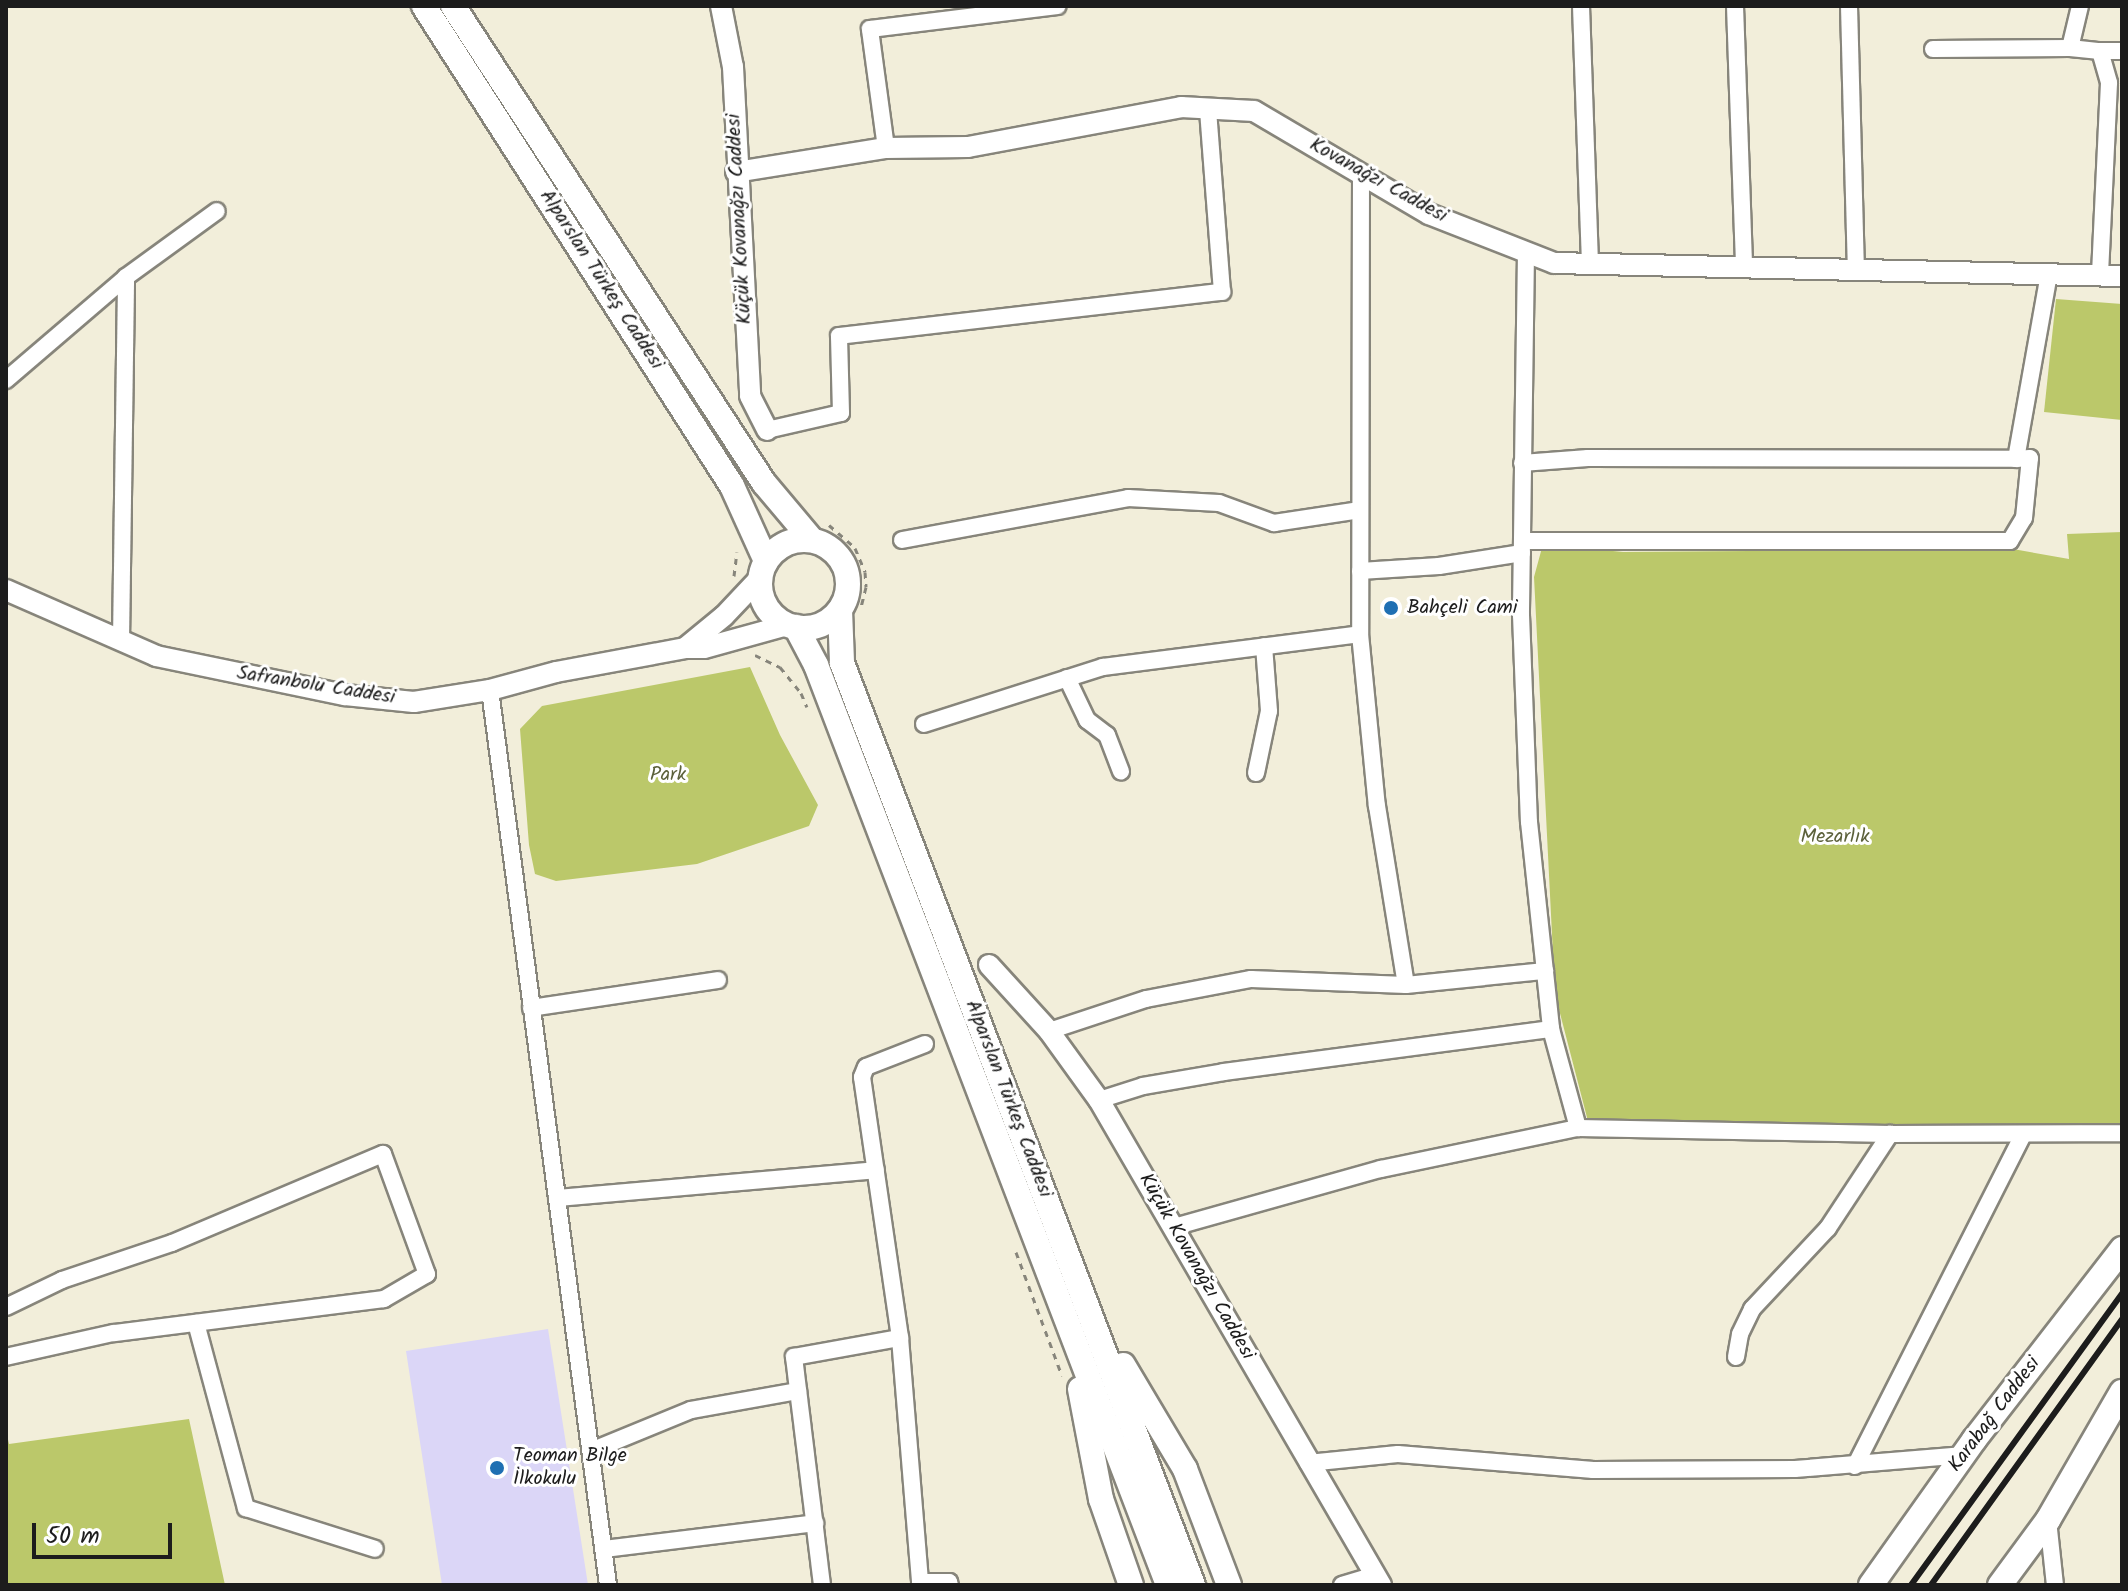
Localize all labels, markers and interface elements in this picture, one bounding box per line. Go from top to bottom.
street label: Küçük Kovanağzı Caddesi [722,113,758,325]
street label: Kovanağzı Caddesi [1305,133,1451,229]
street label: Alparslan Türkeş Caddesi [534,186,668,374]
place label: Bahçeli Cami [1407,596,1517,620]
marker: Bahçeli Cami [1382,599,1400,617]
street label: Safranbolu Caddesi [235,662,397,710]
park label: Park [650,763,686,787]
park label: Mezarlık [1800,825,1870,849]
street label: Alparslan Türkeş Caddesi [959,997,1057,1201]
street label: Küçük Kovanağzı Caddesi [1133,1170,1259,1364]
street label: Karabağ Caddesi [1944,1353,2046,1477]
place label: Teoman Bilge İlkokulu [513,1444,627,1491]
marker: Teoman Bilge İlkokulu [488,1459,506,1477]
scale bar [36,1507,176,1557]
text: 50 m [46,1517,100,1556]

